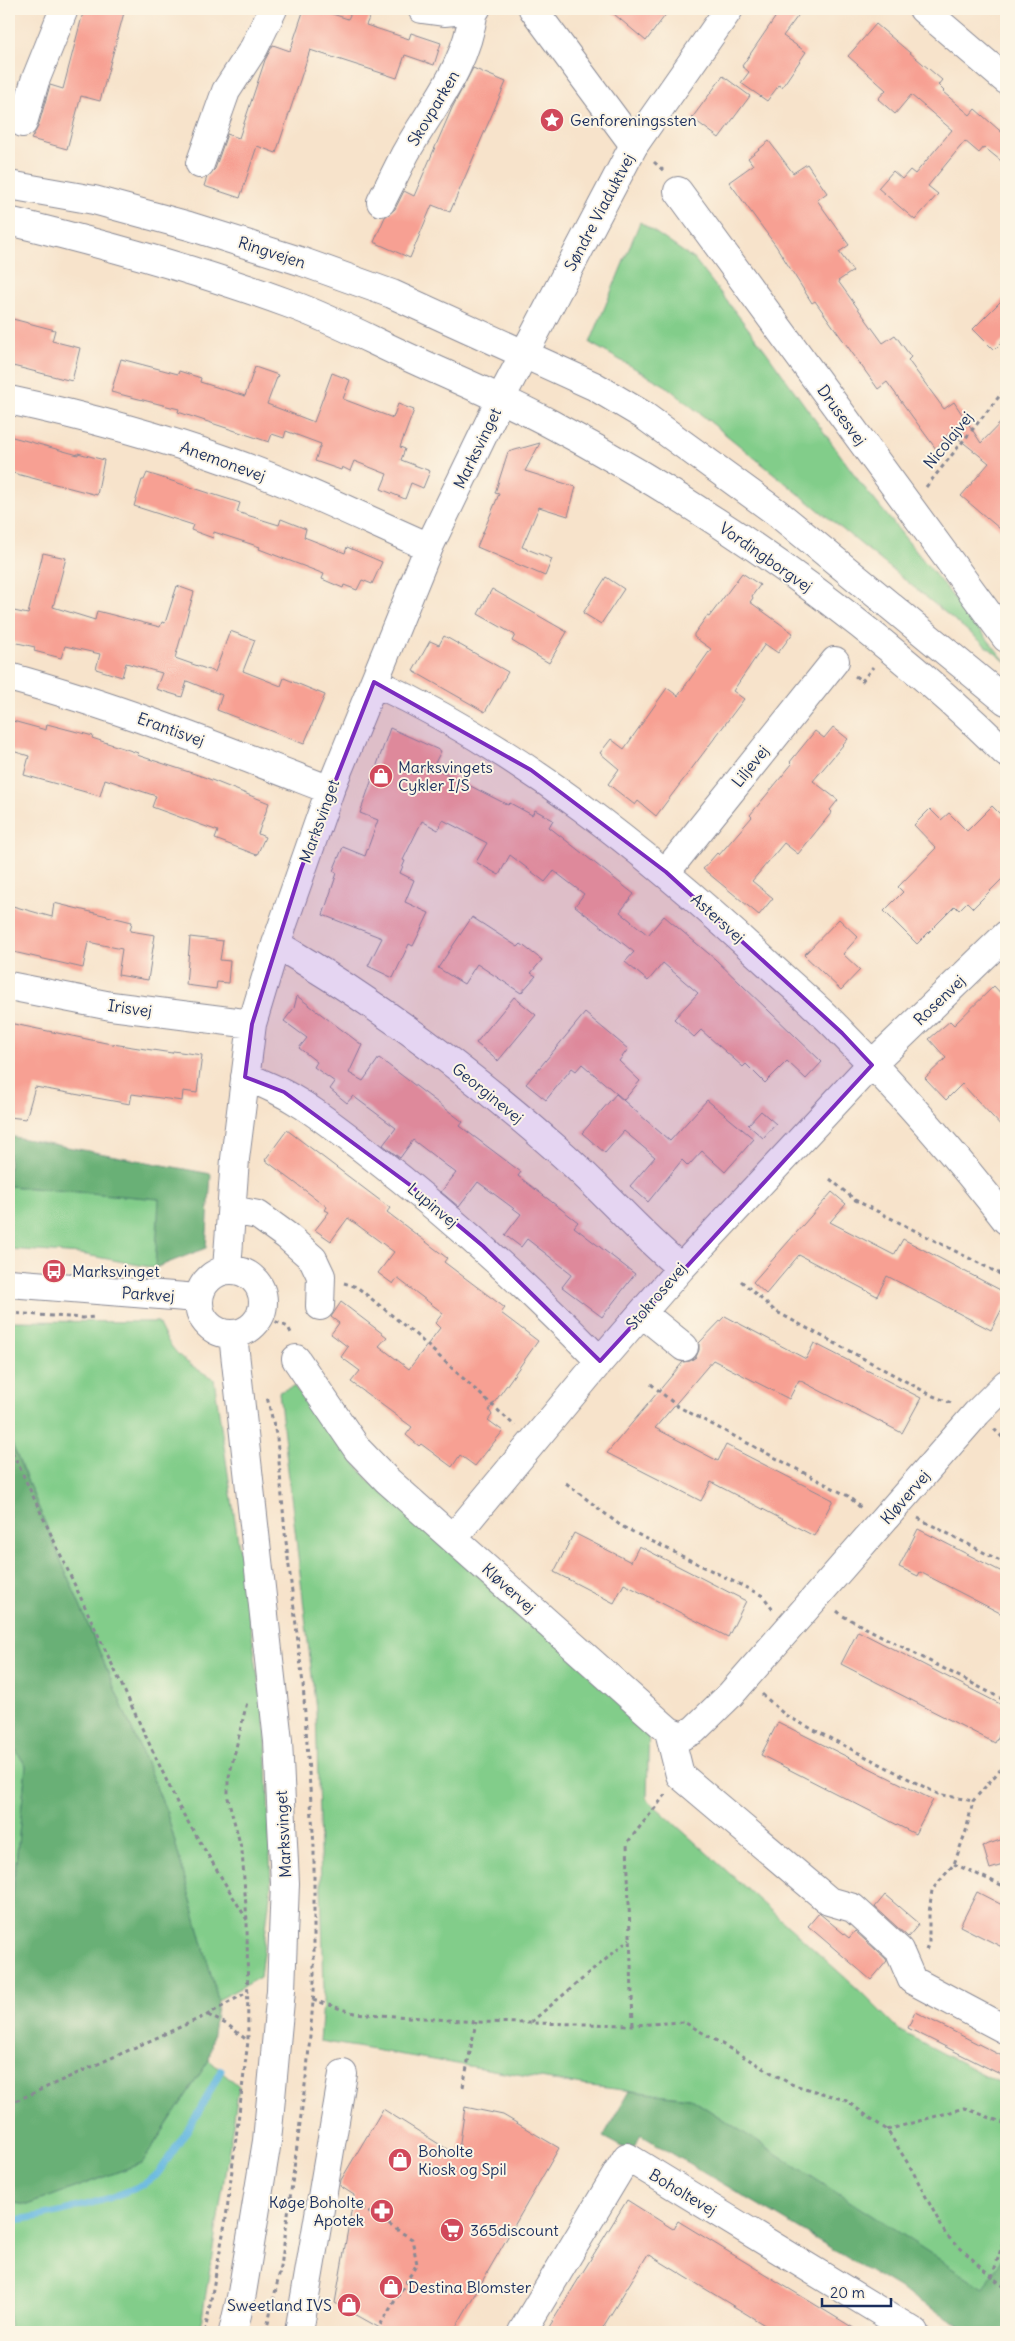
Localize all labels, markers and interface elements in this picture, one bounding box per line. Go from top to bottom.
street label: Skovparken [403,67,463,149]
place icon: Genforeningssten [539,107,565,133]
place label: Genforeningssten [570,110,697,130]
street label: Søndre Viaduktvej [560,150,638,274]
street label: Ringvejen [236,232,308,272]
street label: Drusesvej [813,381,871,449]
street label: Marksvinget [449,404,505,492]
street label: Nicolajvej [919,407,977,473]
street label: Anemonevej [178,436,268,486]
street label: Vordingborgvej [716,518,816,596]
street label: Erantisvej [135,708,207,750]
street label: Liljevej [727,741,773,791]
place label: Marksvingets Cykler I/S [398,757,493,795]
shop icon: Marksvingets Cykler I/S [368,763,394,789]
street label: Marksvinget [295,776,344,866]
street label: Astersvej [687,889,749,947]
street label: Rosenvej [909,971,969,1029]
street label: Irisvej [107,995,153,1021]
street label: Georginevej [448,1058,528,1128]
street label: Lupinvej [404,1178,462,1232]
bus stop icon: Marksvinget [41,1258,67,1284]
street label: Stokrosevej [621,1258,691,1334]
place label: Marksvinget [72,1261,160,1281]
street label: Parkvej [121,1282,175,1306]
street label: Kløvervej [876,1466,934,1528]
street label: Kløvervej [478,1559,540,1617]
street label: Marksvinget [271,1789,295,1878]
place label: Boholte Kiosk og Spil [418,2141,507,2179]
shop icon: Boholte Kiosk og Spil [387,2147,413,2173]
street label: Boholtevej [646,2164,720,2220]
place label: Køge Boholte Apotek [269,2192,364,2230]
pharmacy icon: Køge Boholte Apotek [369,2198,395,2224]
supermarket icon: 365discount [439,2217,465,2243]
place label: 365discount [470,2220,559,2240]
shop icon: Destina Blomster [378,2274,404,2300]
scale bar [822,2276,891,2308]
place label: Destina Blomster [408,2277,532,2297]
text: 20 m [830,2283,865,2302]
shop icon: Sweetland IVS [336,2292,362,2318]
place label: Sweetland IVS [227,2295,332,2315]

